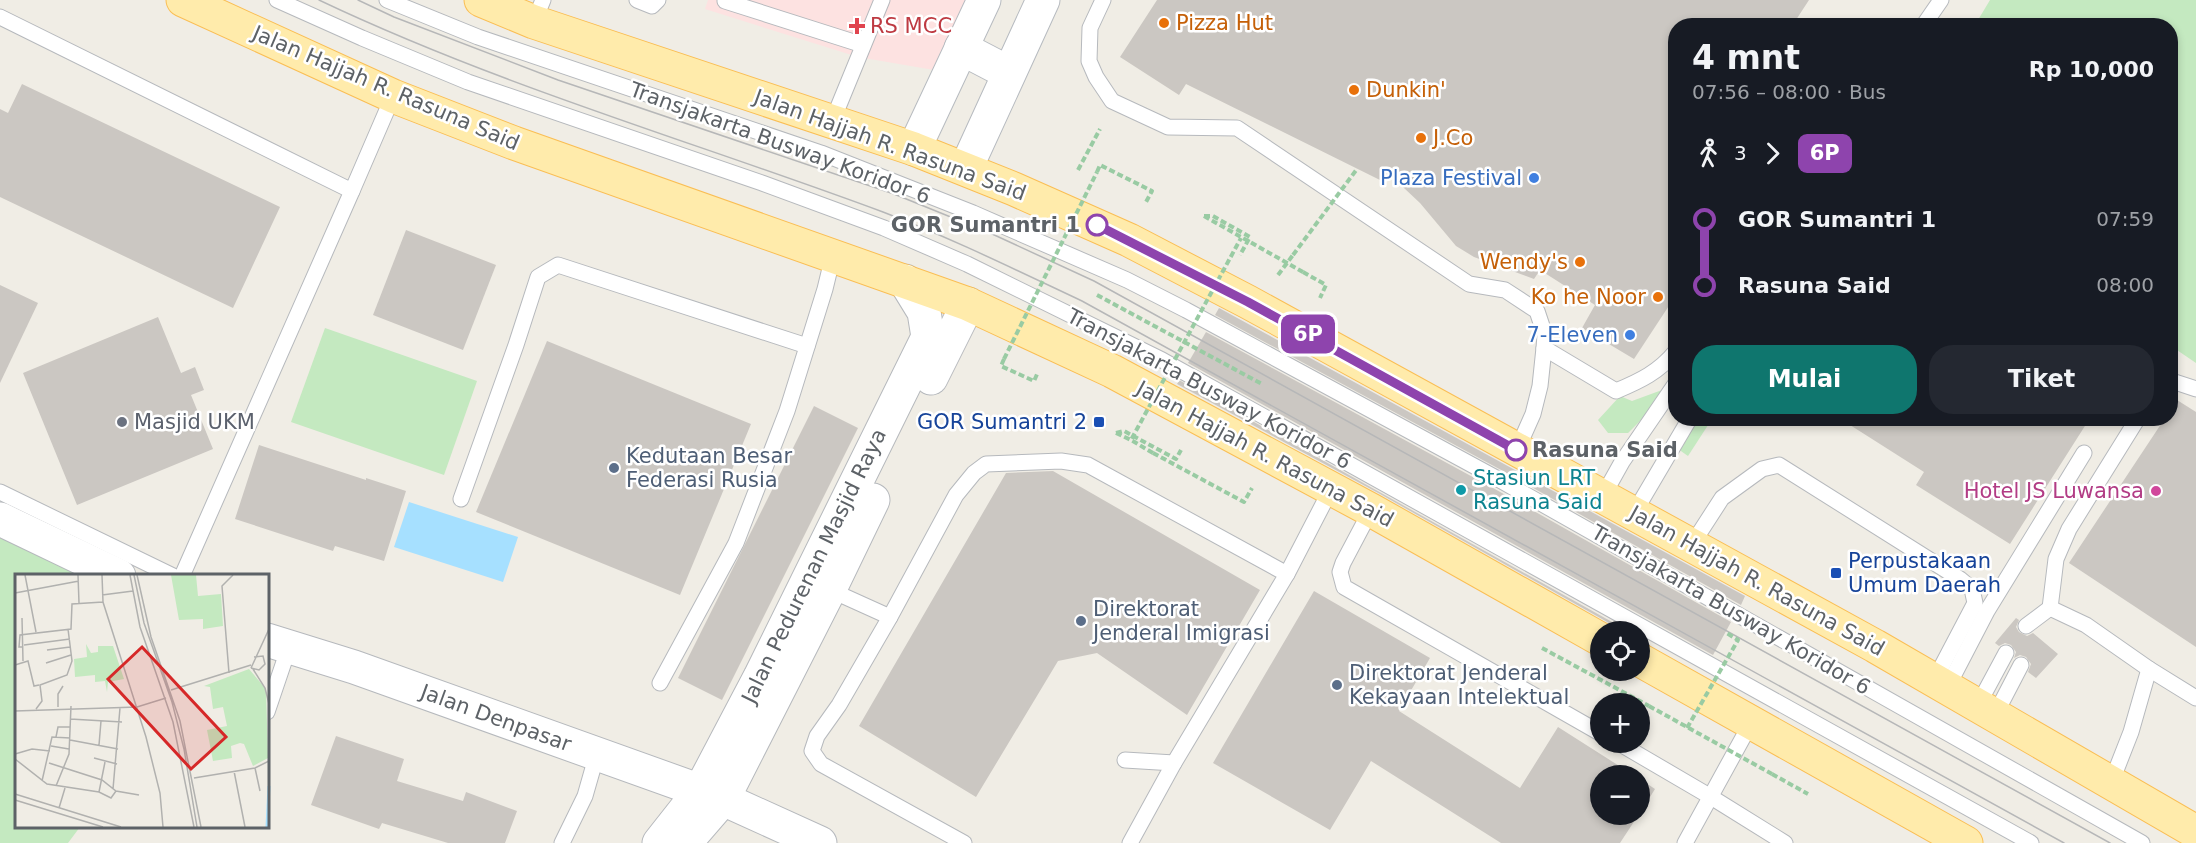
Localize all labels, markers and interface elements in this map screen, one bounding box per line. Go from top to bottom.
place label: Pizza Hut [1176,11,1273,35]
place label: RS MCC [870,14,952,38]
marker: Pizza Hut [1157,16,1171,30]
marker: RS MCC [848,17,866,35]
street label: Jalan Hajjah R. Rasuna Said [247,20,523,155]
text: 4 mnt [1692,38,1800,77]
text: Rp 10,000 [2029,57,2154,82]
street label: Transjakarta Busway Koridor 6 [626,77,934,209]
place label: Dunkin' [1366,78,1446,102]
text: 07:56 – 08:00 · Bus [1692,80,1886,104]
marker: Dunkin' [1347,83,1361,97]
street label: Jalan Hajjah R. Rasuna Said [749,84,1029,205]
place label: J.Co [1431,126,1473,150]
marker: J.Co [1414,131,1428,145]
icon: walk [1692,137,1725,170]
icon: forward [1756,137,1789,170]
text: 3 [1734,141,1747,165]
text: 6P [1810,141,1840,165]
place label: Plaza Festival [1380,166,1522,190]
marker: Plaza Festival [1527,171,1541,185]
text: GOR Sumantri 1 [1738,207,1936,232]
text: 07:59 [2096,207,2154,231]
place label: GOR Sumantri 1 [891,213,1080,237]
marker: GOR Sumantri 1 [1086,214,1108,236]
place label: Wendy's [1480,250,1568,274]
marker: Wendy's [1573,255,1587,269]
text: Rasuna Said [1738,273,1891,298]
text: 08:00 [2096,273,2154,297]
place label: Ko he Noor [1531,285,1646,309]
marker: Ko he Noor [1651,290,1665,304]
street label: Transjakarta Busway Koridor 6 [1062,303,1355,474]
line badge: 6P [1281,314,1335,354]
text: 6P [1293,322,1323,346]
place label: 7-Eleven [1526,323,1618,347]
marker: 7-Eleven [1623,328,1637,342]
button: Mulai [1692,345,1917,414]
button: Tiket [1929,345,2154,414]
street label: Jalan Hajjah R. Rasuna Said [1131,375,1398,532]
place label: Masjid UKM [134,410,255,434]
place label: GOR Sumantri 2 [917,410,1087,434]
marker: Masjid UKM [115,415,129,429]
marker: GOR Sumantri 2 [1092,415,1106,429]
street label: Jalan Pedurenan Masjid Raya [736,425,891,709]
place label: Rasuna Said [1532,438,1678,462]
marker: Rasuna Said [1505,439,1527,461]
place label: Kedutaan Besar Federasi Rusia [626,444,792,492]
marker: Kedutaan Besar Federasi Rusia [607,461,621,475]
place label: Stasiun LRT Rasuna Said [1473,466,1602,514]
place label: Hotel JS Luwansa [1964,479,2144,503]
marker: Stasiun LRT Rasuna Said [1454,483,1468,497]
marker: Hotel JS Luwansa [2149,484,2163,498]
street label: Jalan Hajjah R. Rasuna Said [1624,500,1889,661]
street label: Transjakarta Busway Koridor 6 [1586,520,1875,700]
place label: Perpustakaan Umum Daerah [1848,549,2001,597]
marker: Perpustakaan Umum Daerah [1829,566,1843,580]
inset map [15,574,268,828]
place label: Direktorat Jenderal Imigrasi [1091,597,1270,645]
marker: Direktorat Jenderal Imigrasi [1074,614,1088,628]
map controls [1590,621,1650,825]
button: locate [1590,621,1650,681]
place label: Direktorat Jenderal Kekayaan Intelektual [1349,661,1569,709]
marker: Direktorat Jenderal Kekayaan Intelektual [1330,678,1344,692]
street label: Jalan Denpasar [415,679,575,757]
button: + [1590,693,1650,753]
button: − [1590,765,1650,825]

